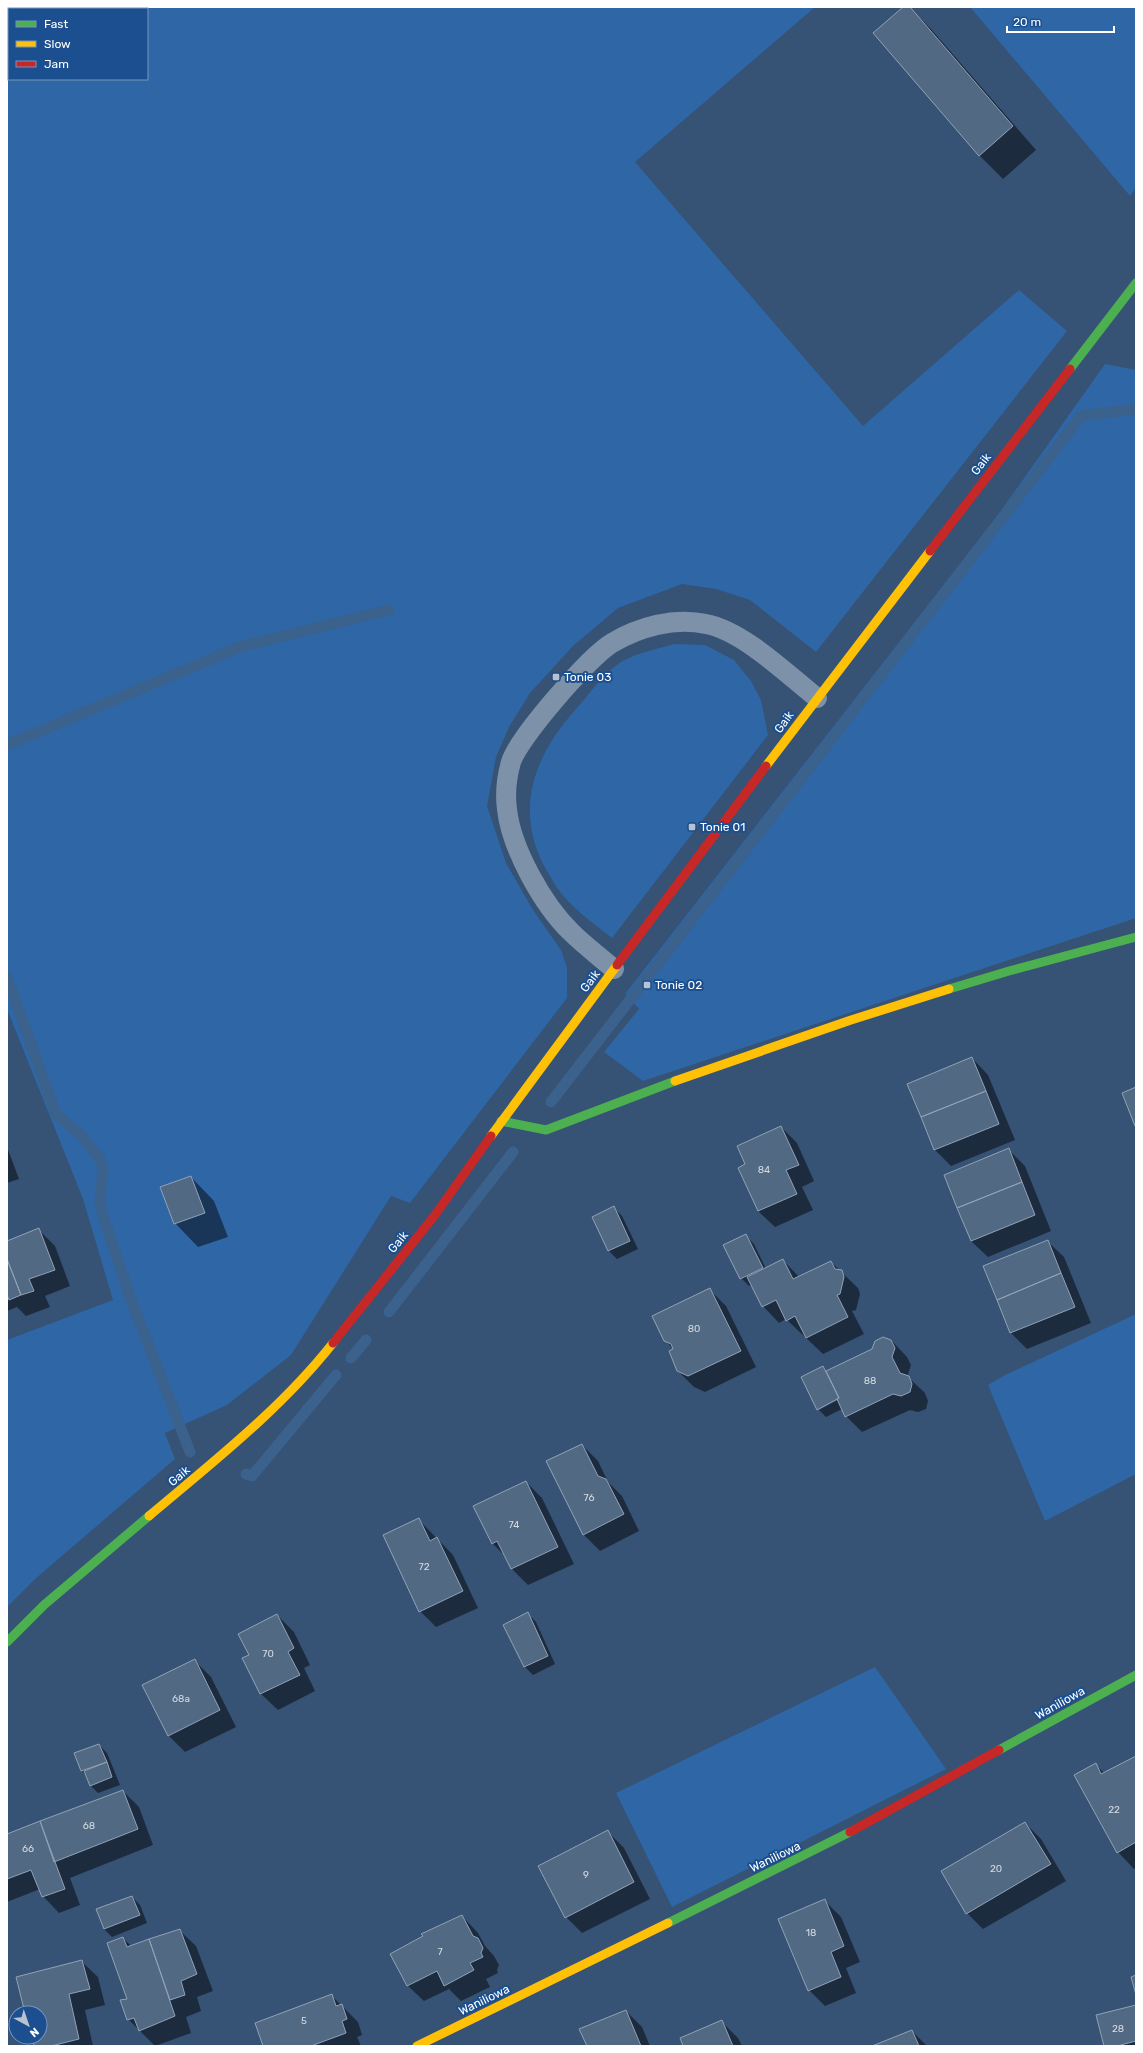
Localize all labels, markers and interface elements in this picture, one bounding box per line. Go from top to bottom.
legend [8,8,148,80]
scale bar [1007,8,1114,34]
text: 20 m [1013,15,1041,29]
text: Fast [44,17,68,31]
text: Slow [44,37,71,51]
text: Jam [44,57,69,71]
street label: Gaik [968,450,994,478]
place label: Tonie 03 [564,670,611,684]
marker: Tonie 03 [551,672,561,682]
street label: Gaik [771,708,797,736]
place label: Tonie 01 [700,820,745,834]
marker: Tonie 01 [687,822,697,832]
street label: Gaik [577,967,603,995]
place label: Tonie 02 [655,978,702,992]
marker: Tonie 02 [642,980,652,990]
house number: 84 [758,1164,770,1176]
street label: Gaik [385,1228,411,1256]
house number: 80 [688,1323,700,1335]
house number: 88 [864,1375,876,1387]
street label: Gaik [165,1462,193,1489]
house number: 76 [584,1492,594,1504]
house number: 74 [509,1519,520,1531]
house number: 72 [419,1561,430,1573]
house number: 70 [262,1648,274,1660]
street label: Waniliowa [1033,1684,1087,1722]
house number: 68a [172,1693,190,1705]
house number: 22 [1108,1804,1120,1816]
house number: 68 [83,1820,95,1832]
street label: Waniliowa [747,1839,803,1875]
house number: 66 [22,1843,34,1855]
house number: 20 [990,1863,1002,1875]
house number: 9 [583,1869,589,1881]
house number: 18 [806,1927,816,1939]
house number: 7 [437,1946,443,1958]
street label: Waniliowa [456,1982,512,2018]
north arrow [8,2005,48,2045]
house number: 5 [301,2015,307,2027]
house number: 28 [1112,2023,1124,2035]
text: N [27,2025,41,2040]

